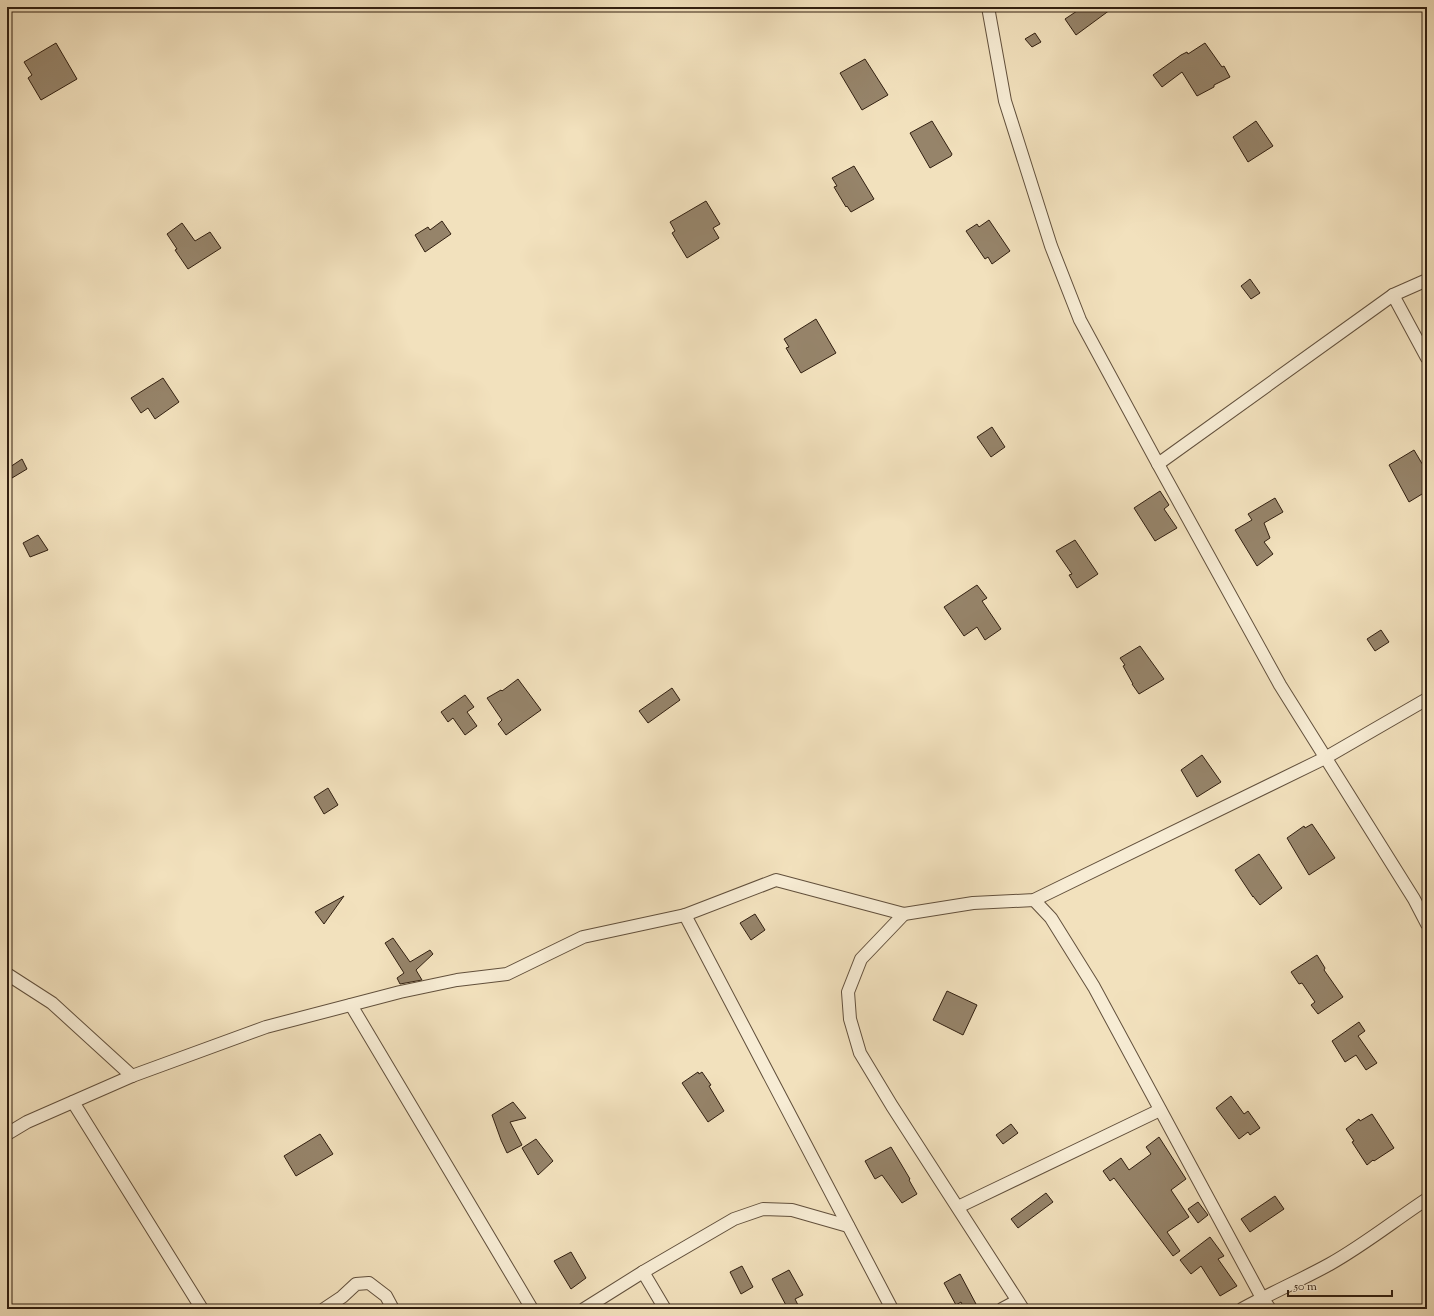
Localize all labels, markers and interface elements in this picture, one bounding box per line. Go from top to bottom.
scale bar [1288,1272,1392,1298]
text: 50 m [1293,1278,1317,1296]

